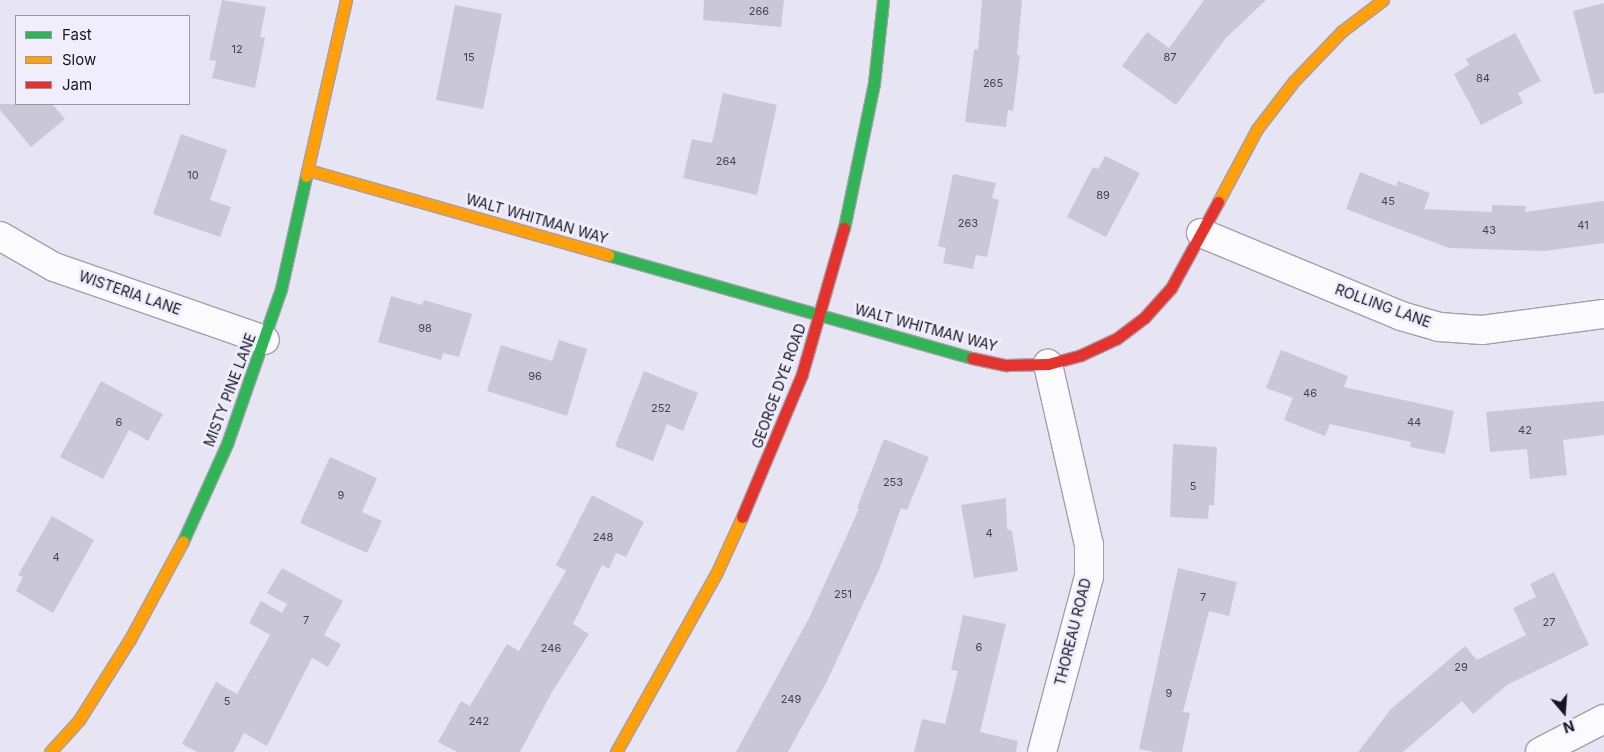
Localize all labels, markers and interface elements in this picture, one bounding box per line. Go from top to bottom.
house number: 266 [749,4,769,18]
legend [15,15,190,105]
text: Fast [62,25,92,44]
house number: 12 [231,42,243,56]
text: Slow [62,50,96,69]
house number: 15 [463,50,475,64]
house number: 87 [1163,50,1177,64]
house number: 84 [1476,71,1490,85]
text: Jam [62,75,92,94]
house number: 265 [983,76,1003,90]
house number: 264 [716,154,736,168]
house number: 10 [187,168,199,182]
house number: 89 [1096,188,1110,202]
street label: WALT WHITMAN WAY [464,191,610,247]
house number: 45 [1381,194,1395,208]
house number: 263 [958,216,978,230]
house number: 41 [1577,218,1589,232]
house number: 43 [1482,223,1496,237]
street label: WISTERIA LANE [77,268,183,318]
street label: ROLLING LANE [1333,281,1433,331]
street label: WALT WHITMAN WAY [853,301,999,355]
house number: 98 [418,321,432,335]
street label: GEORGE DYE ROAD [749,321,809,451]
street label: MISTY PINE LANE [201,331,259,449]
house number: 96 [528,369,542,383]
house number: 46 [1303,386,1317,400]
house number: 252 [651,401,671,415]
house number: 6 [116,415,122,429]
house number: 44 [1407,415,1421,429]
house number: 42 [1518,423,1532,437]
house number: 253 [883,475,903,489]
house number: 5 [1190,479,1196,493]
house number: 9 [338,488,344,502]
house number: 4 [985,526,993,540]
house number: 248 [593,530,613,544]
house number: 4 [52,550,60,564]
street label: THOREAU ROAD [1052,576,1094,688]
house number: 251 [834,587,852,601]
house number: 7 [1200,590,1206,604]
house number: 7 [303,613,309,627]
house number: 27 [1543,615,1555,629]
house number: 6 [976,640,982,654]
house number: 246 [541,641,561,655]
house number: 29 [1454,660,1468,674]
house number: 9 [1166,686,1172,700]
north arrow [1539,687,1589,737]
house number: 249 [781,692,801,706]
house number: 5 [224,694,230,708]
house number: 242 [469,714,489,728]
text: N [1561,717,1576,736]

